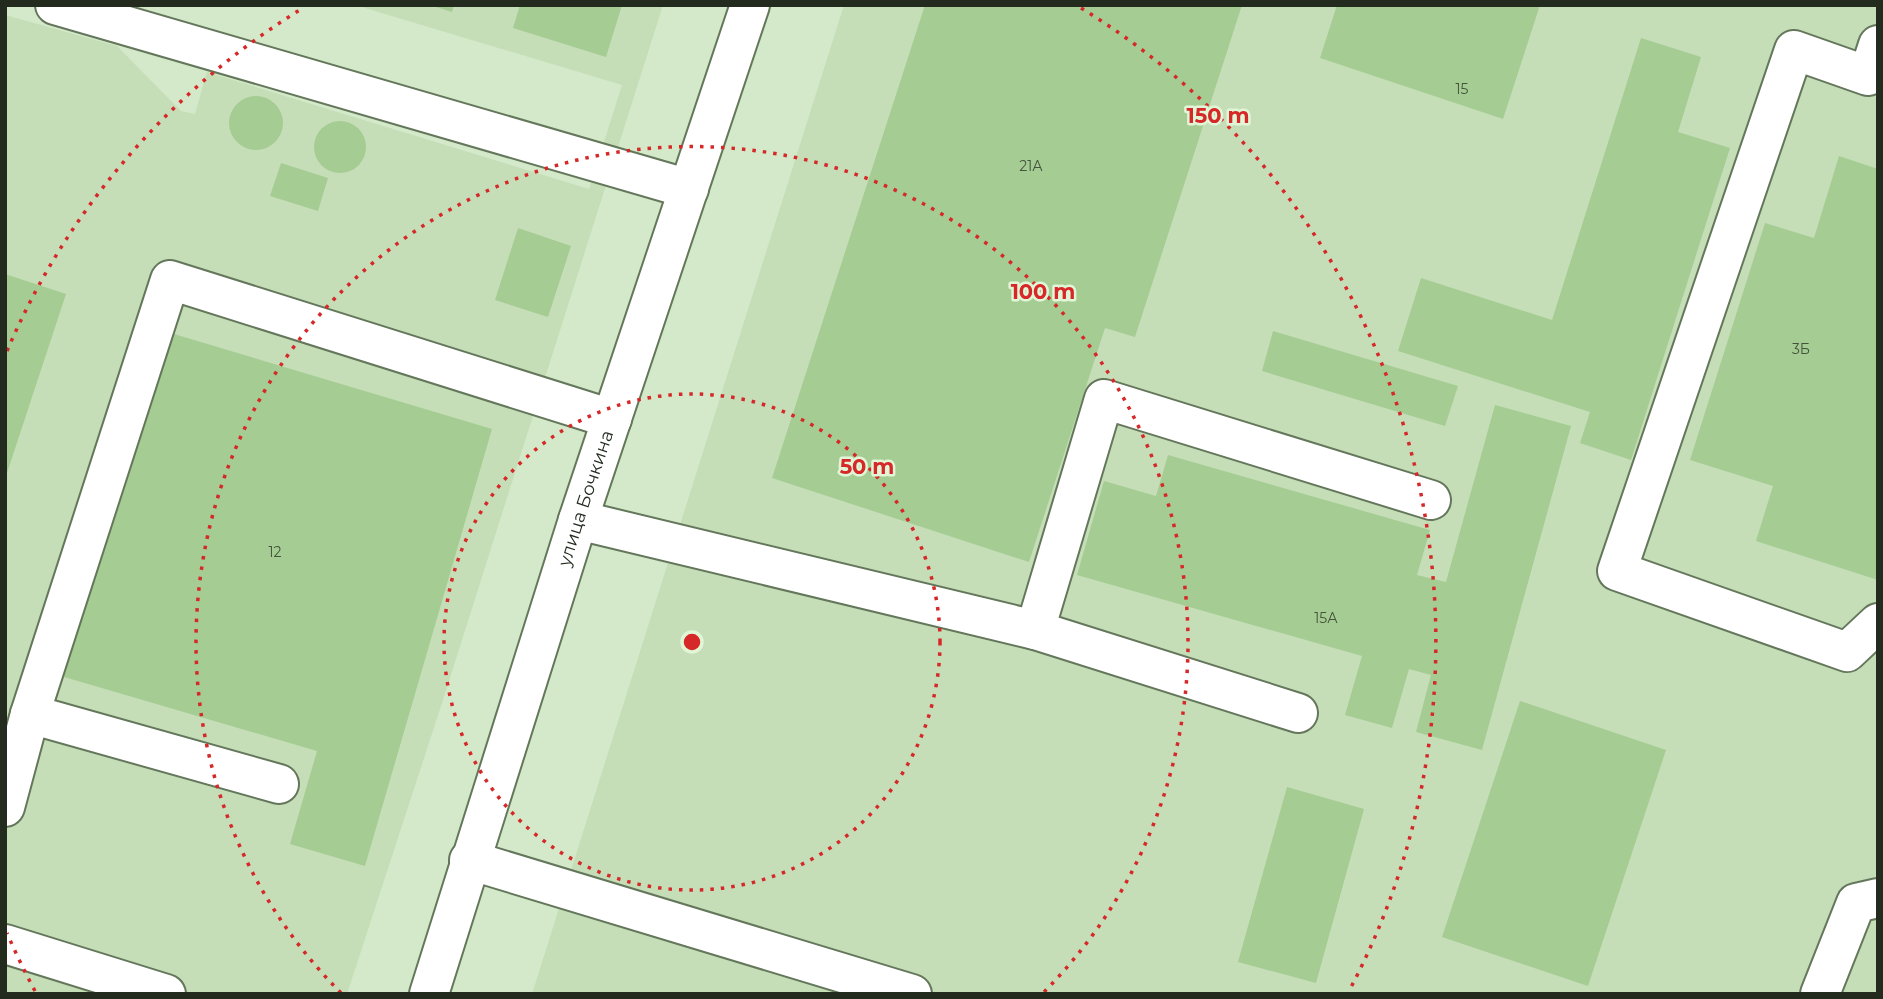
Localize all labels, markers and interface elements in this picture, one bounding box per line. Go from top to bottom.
house number: 15 [1456,80,1469,98]
text: 150 m [1187,103,1249,128]
house number: 21А [1019,157,1043,175]
text: 100 m [1011,279,1075,304]
house number: 3Б [1792,340,1810,358]
street label: улица Бочкина [553,427,618,570]
text: 50 m [840,454,894,479]
house number: 12 [268,543,282,561]
house number: 15А [1314,609,1338,627]
centre of rings [680,630,704,654]

